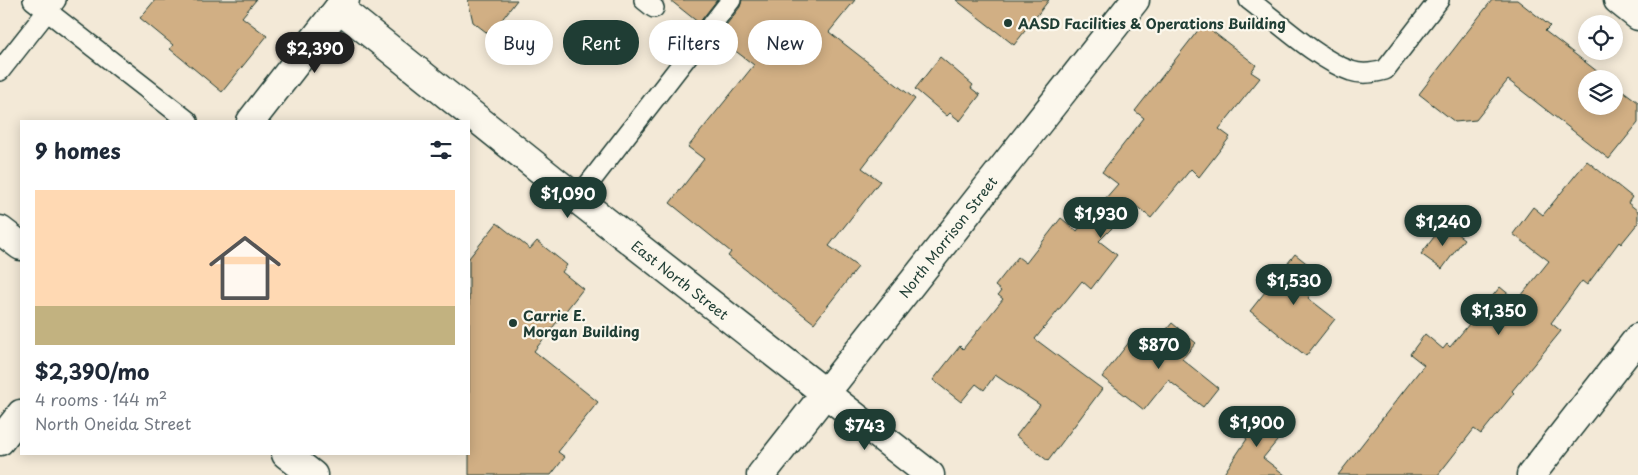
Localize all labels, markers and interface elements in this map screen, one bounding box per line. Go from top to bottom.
place label: AASD Facilities & Operations Building [1017,13,1286,34]
map controls [1578,15,1623,115]
button: locate [1578,15,1623,60]
marker: AASD Facilities & Operations Building [1002,17,1014,29]
chip: Buy [485,20,553,65]
chip: Rent [563,20,639,65]
chip: Filters [649,20,738,65]
chip: New [748,20,822,65]
pin: $2,390 [274,32,356,74]
text: $2,390 [286,36,344,60]
button: layers [1578,70,1623,115]
text: 9 homes [35,134,121,166]
icon: filters [427,136,455,164]
street label: North Morrison Street [894,172,1002,302]
pin: $1,090 [527,176,609,219]
text: $1,090 [541,181,595,205]
pin: $1,930 [1060,196,1142,239]
text: $1,930 [1074,201,1128,225]
pin: $1,240 [1402,204,1484,247]
text: $1,240 [1415,209,1471,233]
icon: home [200,223,290,313]
street label: East North Street [627,235,733,325]
pin: $1,530 [1253,264,1335,306]
text: $1,530 [1267,268,1321,292]
pin: $1,350 [1458,294,1540,336]
text: $1,350 [1472,298,1526,322]
place label: Carrie E. Morgan Building [523,305,640,342]
marker: Carrie E. Morgan Building [507,317,519,329]
pin: $870 [1129,328,1189,370]
text: $870 [1139,332,1179,356]
text: $2,390/mo [35,355,149,387]
text: 4 rooms · 144 m² [35,387,167,411]
pin: $1,900 [1216,406,1298,448]
pin: $743 [835,408,895,451]
text: $1,900 [1230,410,1284,434]
text: North Oneida Street [35,411,191,435]
text: $743 [845,413,885,437]

